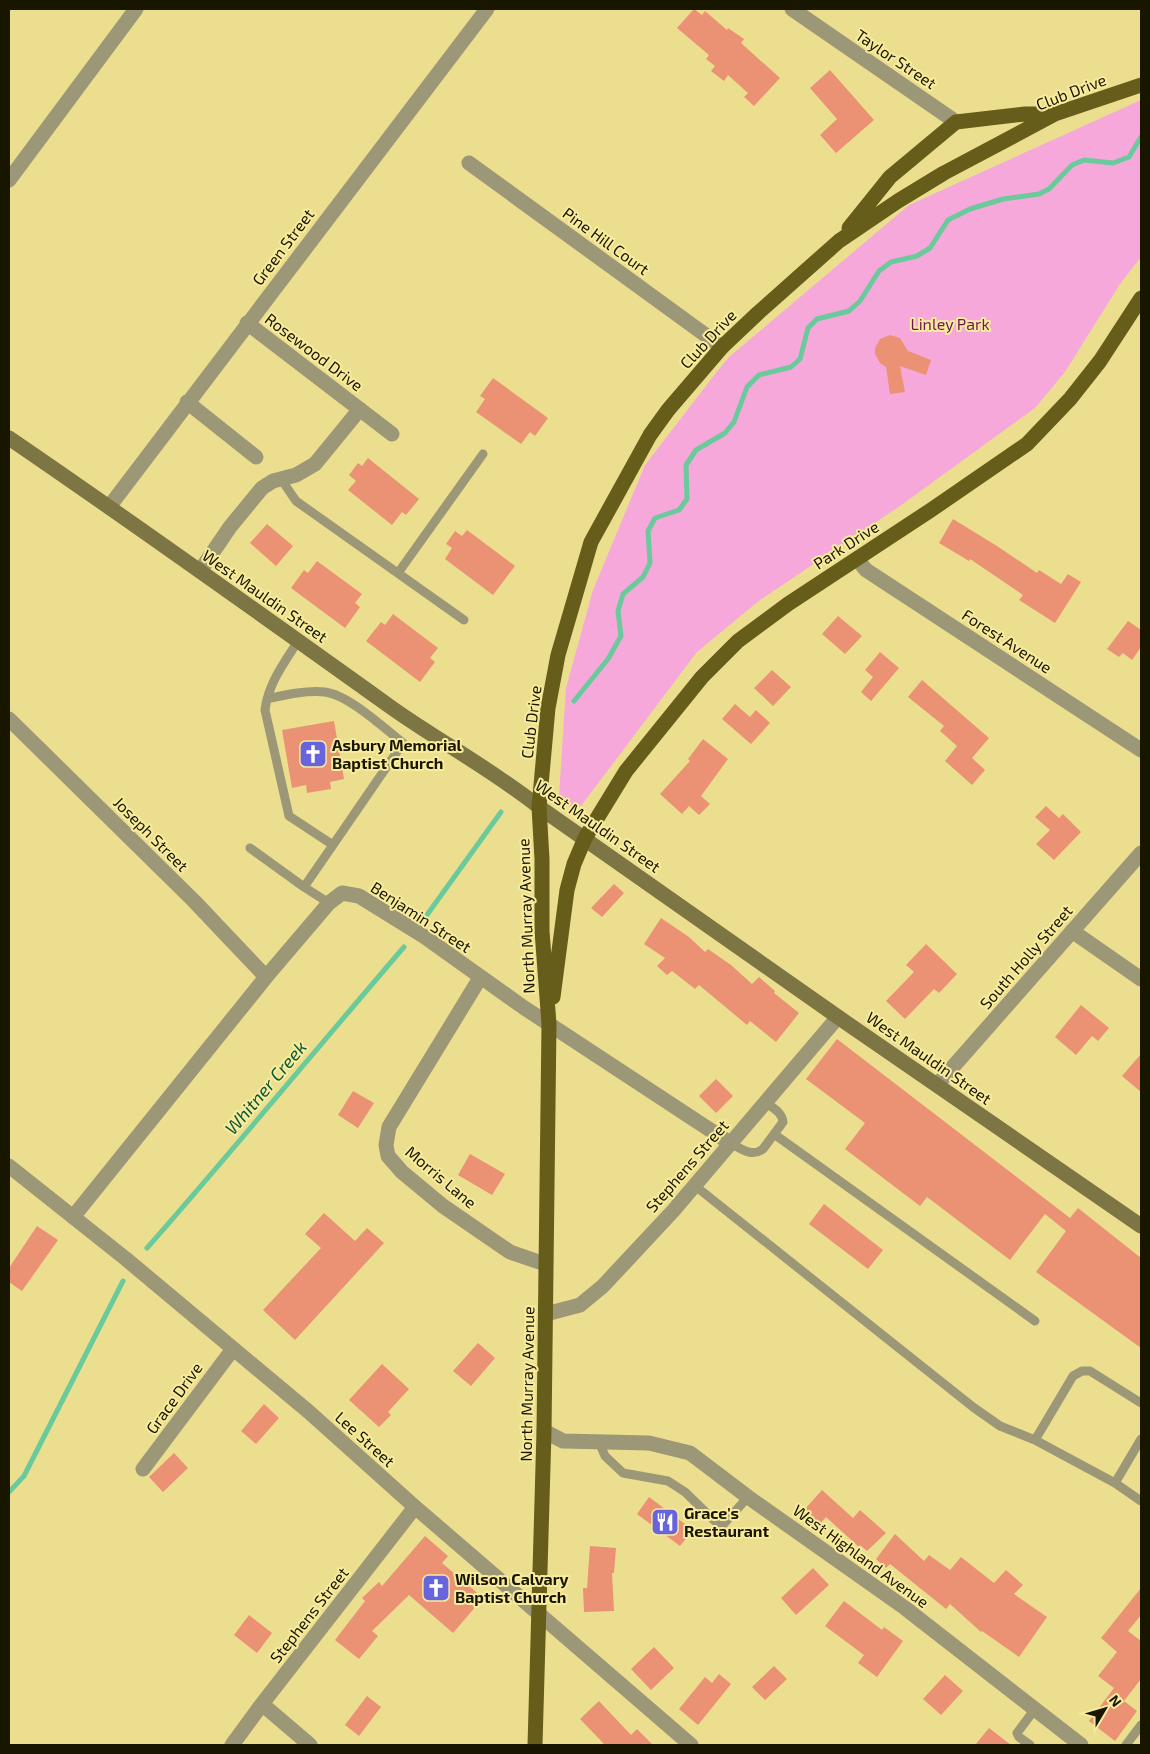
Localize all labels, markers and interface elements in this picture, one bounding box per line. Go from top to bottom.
street label: Taylor Street [852,25,940,92]
street label: Club Drive [1033,69,1109,114]
street label: Pine Hill Court [559,203,653,278]
street label: Green Street [248,205,318,289]
street label: Club Drive [676,305,740,372]
street label: Rosewood Drive [262,309,367,395]
park label: Linley Park [910,314,990,333]
street label: Park Drive [809,516,882,573]
street label: West Mauldin Street [199,545,332,646]
street label: Forest Avenue [959,604,1056,677]
street label: Club Drive [517,684,544,760]
place label: Asbury Memorial Baptist Church [332,735,462,772]
church icon: Asbury Memorial Baptist Church [298,739,328,769]
street label: West Mauldin Street [532,775,665,876]
street label: Joseph Street [110,792,193,875]
street label: North Murray Avenue [513,838,538,994]
street label: Benjamin Street [367,877,475,957]
street label: South Holly Street [975,901,1076,1012]
street label: West Mauldin Street [863,1007,996,1108]
water label: Whitner Creek [220,1036,311,1139]
street label: Stephens Street [641,1116,732,1216]
street label: Morris Lane [402,1142,481,1212]
street label: North Murray Avenue [516,1306,537,1462]
street label: Grace Drive [141,1359,206,1437]
street label: Lee Street [332,1407,399,1470]
street label: West Highland Avenue [790,1500,933,1611]
place label: Grace's Restaurant [684,1503,769,1540]
restaurant icon: Grace's Restaurant [650,1507,680,1537]
street label: Stephens Street [265,1563,352,1666]
place label: Wilson Calvary Baptist Church [455,1569,569,1606]
church icon: Wilson Calvary Baptist Church [421,1573,451,1603]
north arrow [1080,1684,1130,1734]
text: N [1106,1691,1125,1710]

